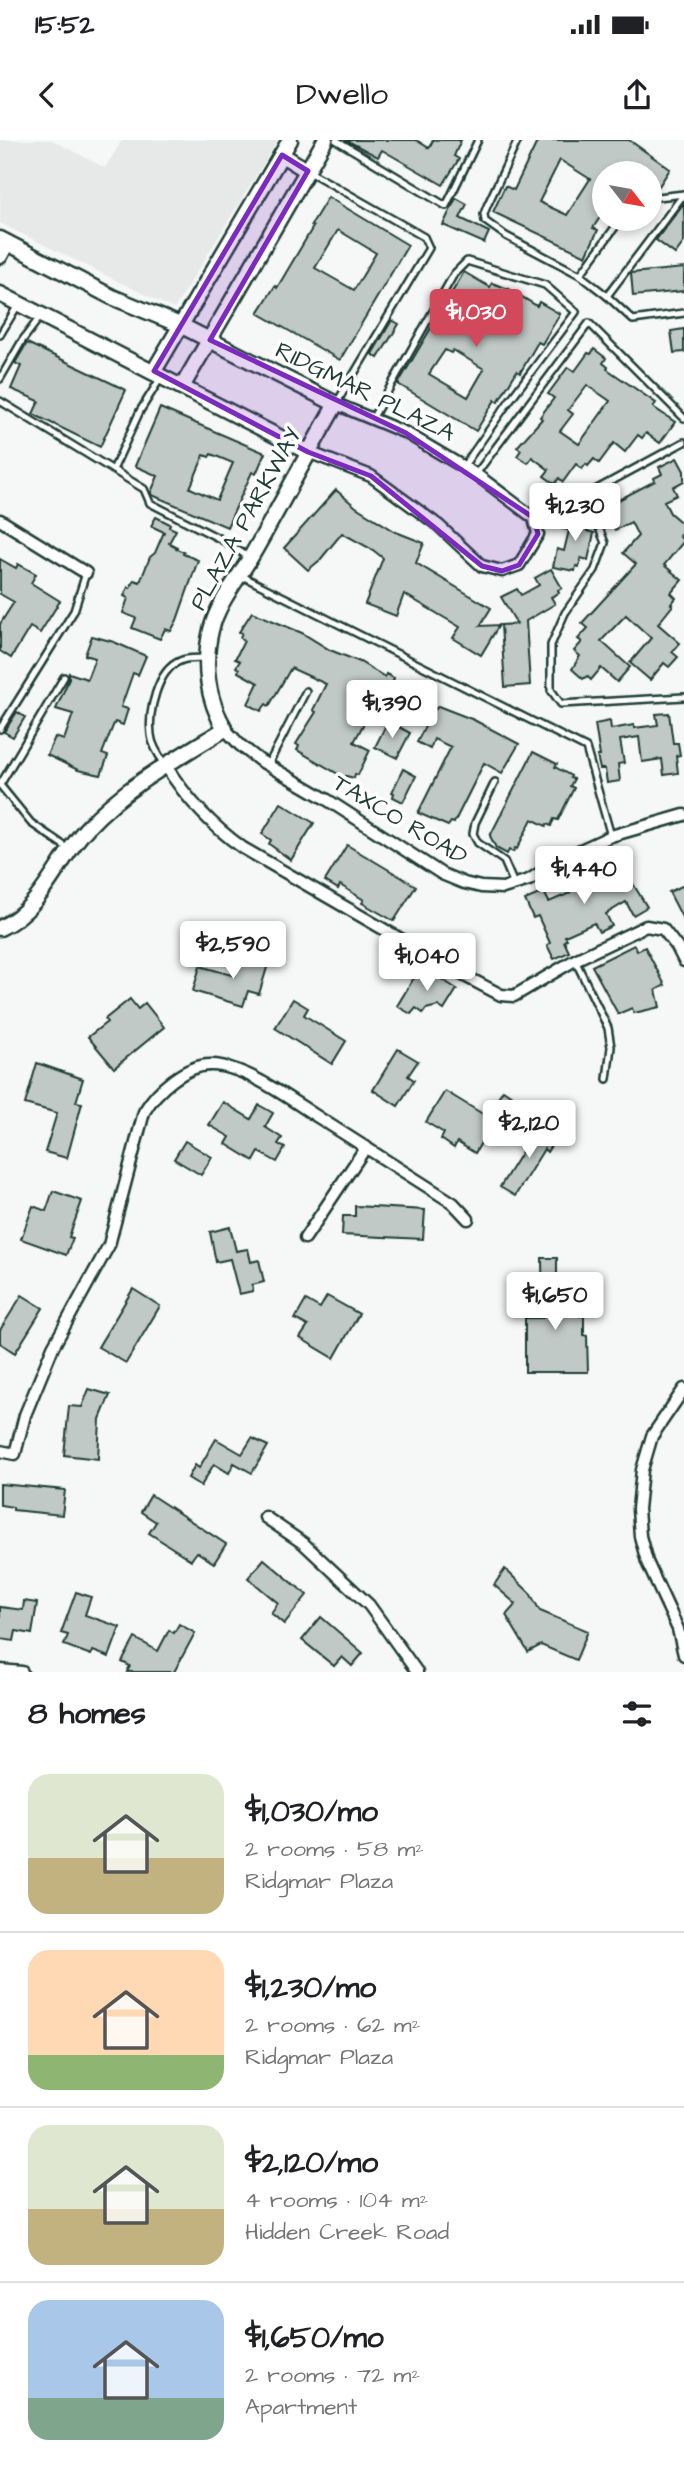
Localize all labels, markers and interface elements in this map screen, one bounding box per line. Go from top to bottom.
text: 15:52 [35,7,94,43]
text: Dwello [296,72,388,117]
icon: back [28,76,66,114]
icon: share [618,76,656,114]
north arrow [592,161,662,231]
map controls [592,161,662,231]
pin: $1,030 [419,290,533,349]
text: $1,030 [446,296,506,328]
street label: RIDGMAR PLAZA [269,334,461,450]
street label: PLAZA PARKWAY [182,421,310,617]
pin: $1,230 [518,484,632,543]
text: $1,230 [545,490,605,522]
pin: $1,390 [335,680,449,740]
text: $1,390 [362,687,422,719]
street label: TAXCO ROAD [326,766,474,874]
pin: $1,440 [527,846,641,906]
text: $1,440 [551,853,617,885]
pin: $2,590 [176,922,290,981]
text: $2,590 [196,928,270,960]
pin: $1,040 [370,934,484,993]
text: $1,040 [395,940,459,972]
pin: $2,120 [472,1100,586,1160]
text: $2,120 [499,1107,559,1139]
pin: $1,650 [498,1272,612,1332]
text: $1,650 [522,1279,588,1311]
text: 8 homes [28,1693,146,1735]
icon: filters [618,1695,656,1733]
text: $1,030/mo [245,1791,378,1833]
icon: home [84,1802,168,1886]
text: 2 rooms · 58 m² [245,1833,424,1865]
text: Ridgmar Plaza [245,1865,393,1897]
text: $1,230/mo [245,1967,376,2009]
icon: home [84,1978,168,2062]
text: 2 rooms · 62 m² [245,2009,420,2041]
text: Ridgmar Plaza [245,2041,393,2073]
text: $2,120/mo [245,2142,378,2184]
icon: home [84,2153,168,2237]
text: 4 rooms · 104 m² [245,2184,428,2216]
text: Hidden Creek Road [245,2216,449,2248]
text: $1,650/mo [245,2317,384,2359]
icon: home [84,2328,168,2412]
text: 2 rooms · 72 m² [245,2359,420,2391]
text: Apartment [245,2391,357,2423]

